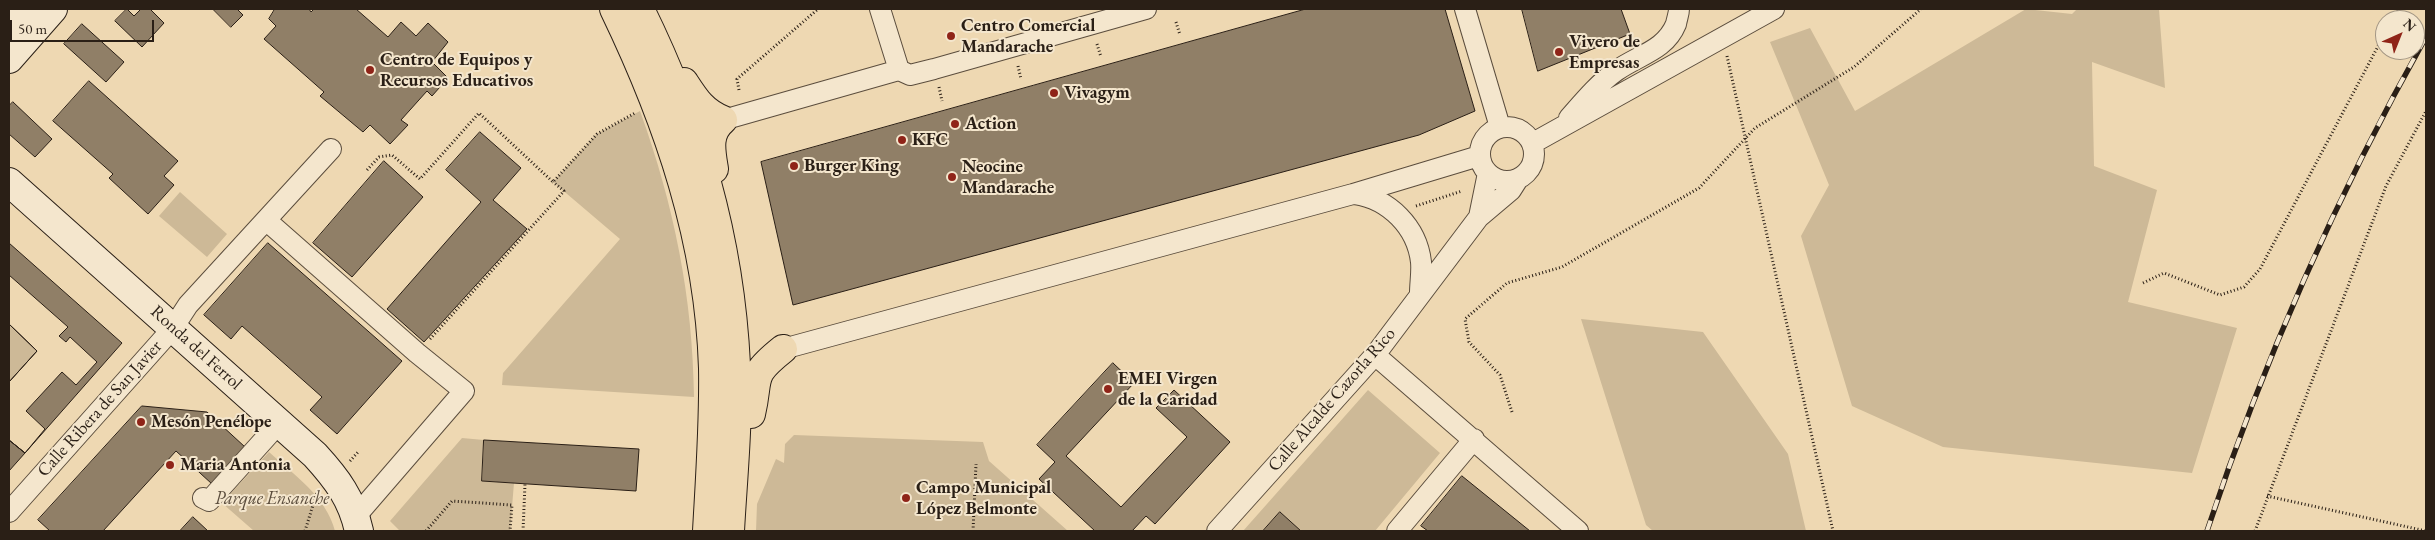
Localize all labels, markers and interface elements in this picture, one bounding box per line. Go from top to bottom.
scale bar [12,10,156,42]
north arrow [2375,10,2425,60]
place label: Centro Comercial Mandarache [961,15,1095,58]
text: N [2399,15,2420,35]
text: 50 m [18,19,47,38]
marker: Centro Comercial Mandarache [945,30,957,42]
place label: Vivero de Empresas [1569,31,1640,74]
marker: Vivero de Empresas [1553,46,1565,58]
place label: Centro de Equipos y Recursos Educativos [380,49,533,92]
marker: Centro de Equipos y Recursos Educativos [364,64,376,76]
place label: Vivagym [1064,82,1130,104]
marker: Vivagym [1048,87,1060,99]
place label: Action [965,113,1016,135]
marker: Action [949,118,961,130]
place label: KFC [912,129,948,151]
marker: KFC [896,134,908,146]
place label: Burger King [804,155,899,177]
place label: Neocine Mandarache [962,156,1054,198]
marker: Burger King [788,160,800,172]
marker: Neocine Mandarache [946,171,958,183]
street label: Ronda del Ferrol [146,301,246,395]
street label: Calle Alcalde Cazorla Rico [1264,324,1400,476]
street label: Calle Ribera de San Javier [33,336,167,482]
place label: EMEI Virgen de la Caridad [1118,368,1218,410]
marker: EMEI Virgen de la Caridad [1102,383,1114,395]
place label: Mesón Penélope [151,411,272,433]
marker: Mesón Penélope [135,416,147,428]
place label: Maria Antonia [180,454,291,476]
marker: Maria Antonia [164,459,176,471]
place label: Campo Municipal López Belmonte [916,477,1051,520]
park label: Parque Ensanche [215,488,329,510]
marker: Campo Municipal López Belmonte [900,492,912,504]

